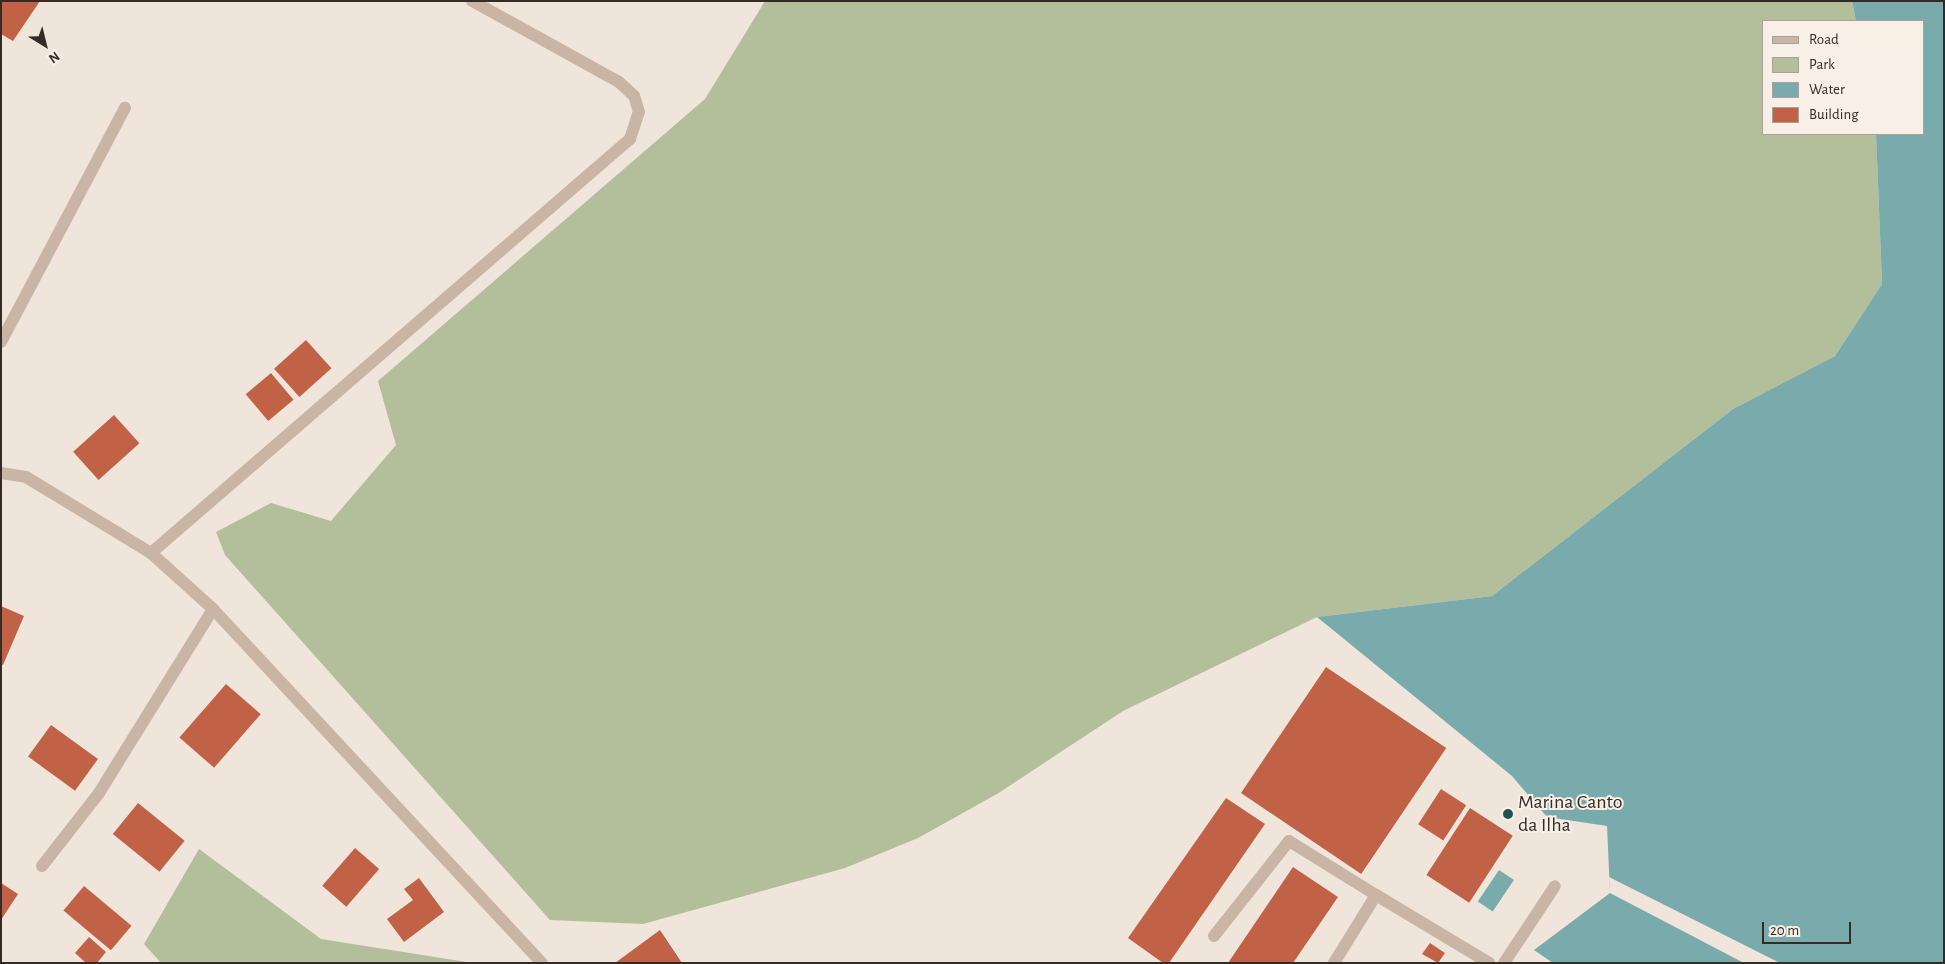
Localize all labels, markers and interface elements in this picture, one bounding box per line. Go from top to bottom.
north arrow [20,20,70,70]
legend [1762,20,1925,135]
text: Road [1809,32,1839,47]
text: N [46,49,62,66]
text: Park [1809,57,1835,72]
text: Water [1809,82,1845,97]
text: Building [1809,107,1859,122]
place label: Marina Canto da Ilha [1518,790,1622,837]
marker: Marina Canto da Ilha [1502,808,1514,820]
scale bar [1765,912,1854,944]
text: 20 m [1770,923,1799,938]

